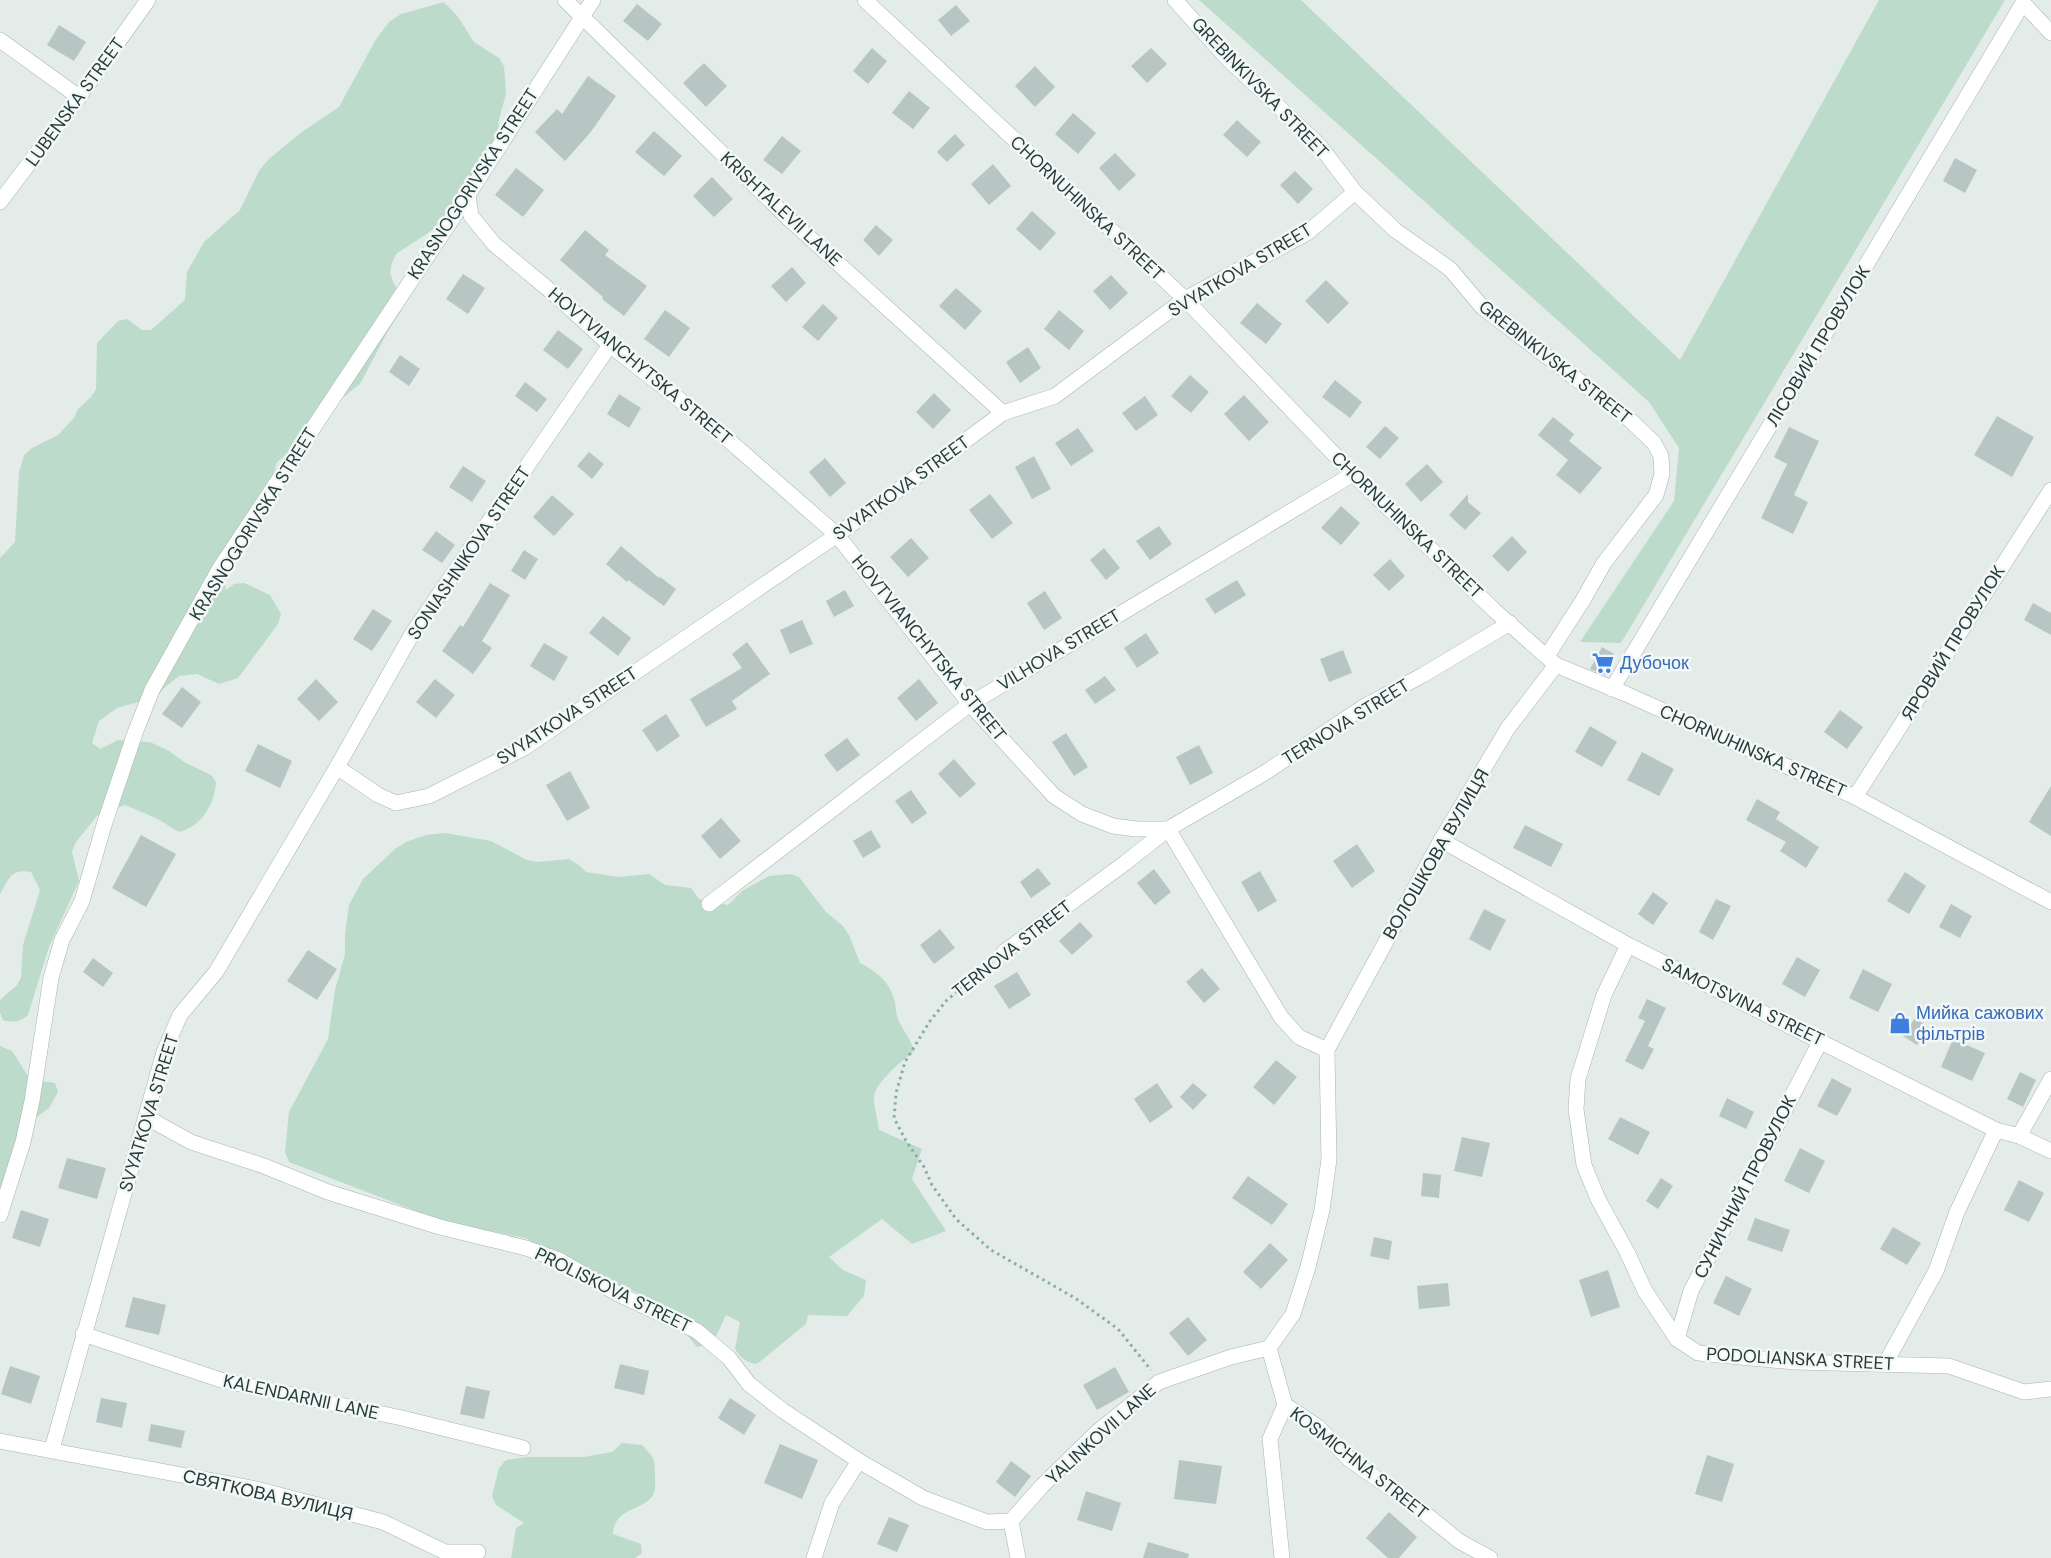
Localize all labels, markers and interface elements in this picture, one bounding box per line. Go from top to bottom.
street label: GREBINKIVSKA STREET [1186,12,1334,164]
street label: LUBENSKA STREET [20,33,130,171]
street label: KRASNOGORIVSKA STREET [402,84,544,284]
street label: CHORNUHINSKA STREET [1005,130,1169,286]
street label: KRISHTALEVII LANE [715,146,847,272]
street label: SVYATKOVA STREET [1164,218,1316,322]
street label: ЛІСОВИЙ ПРОВУЛОК [1761,261,1876,431]
street label: HOVTVIANCHYTSKA STREET [543,282,737,450]
street label: GREBINKIVSKA STREET [1474,295,1636,429]
street label: KRASNOGORIVSKA STREET [184,423,322,625]
street label: SVYATKOVA STREET [828,430,974,546]
street label: CHORNUHINSKA STREET [1326,446,1488,604]
street label: SONIASHNIKOVA STREET [402,462,536,644]
street label: HOVTVIANCHYTSKA STREET [846,550,1012,746]
street label: ЯРОВИЙ ПРОВУЛОК [1896,561,2011,725]
street label: VILHOVA STREET [993,604,1125,696]
supermarket icon: Дубочок [1590,650,1616,676]
place label: Дубочок [1620,651,1689,675]
street label: SVYATKOVA STREET [492,661,642,771]
street label: TERNOVA STREET [1278,673,1414,771]
street label: CHORNUHINSKA STREET [1656,699,1850,803]
street label: ВОЛОШКОВА ВУЛИЦЯ [1377,764,1495,944]
street label: TERNOVA STREET [947,895,1077,1003]
street label: SAMOTSVINA STREET [1658,952,1828,1052]
place label: Мийка сажових фільтрів [1916,1001,2044,1046]
shop icon: Мийка сажових фільтрів [1887,1010,1913,1036]
street label: SVYATKOVA STREET [114,1031,184,1195]
street label: СУНИЧНИЙ ПРОВУЛОК [1688,1091,1802,1283]
street label: PROLISKOVA STREET [531,1242,695,1338]
street label: PODOLIANSKA STREET [1706,1342,1894,1376]
street label: KALENDARNII LANE [221,1369,381,1425]
street label: YALINKOVII LANE [1041,1378,1161,1490]
street label: KOSMICHNA STREET [1285,1401,1433,1525]
street label: СВЯТКОВА ВУЛИЦЯ [180,1464,356,1526]

